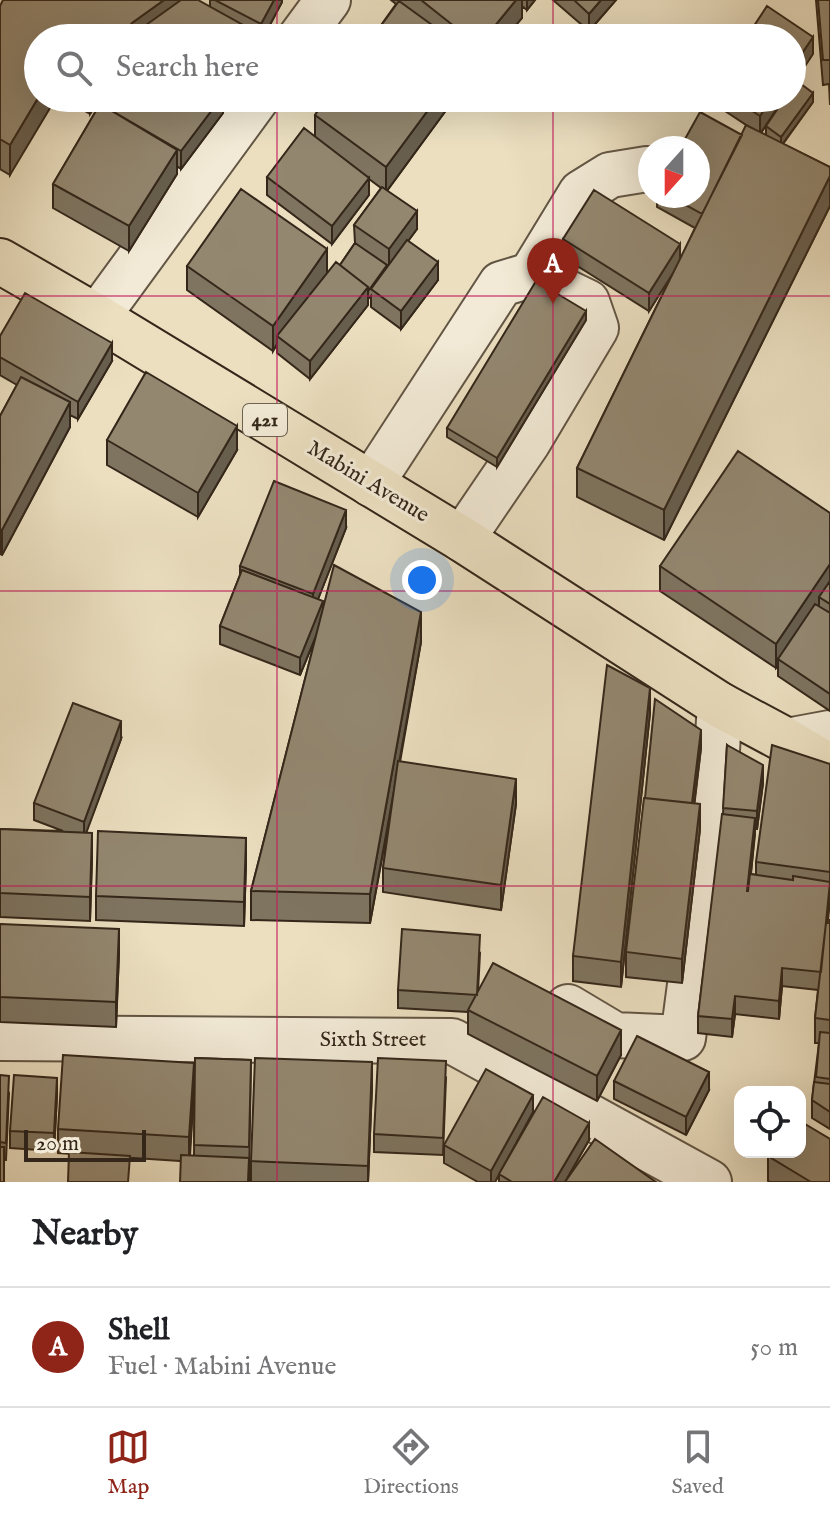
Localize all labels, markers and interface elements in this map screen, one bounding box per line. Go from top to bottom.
search box [24,24,806,112]
icon: search [52,46,96,90]
text: Search here [116,49,259,87]
north arrow [638,136,710,208]
pin: A [527,238,579,304]
road number: 421 [243,404,287,436]
street label: Mabini Avenue [302,435,434,529]
your location [402,560,442,600]
street label: Sixth Street [320,1026,427,1054]
map controls [734,1086,806,1158]
button: locate [734,1086,806,1158]
scale bar [24,1126,146,1162]
text: 20 m [36,1130,79,1158]
text: Nearby [32,1213,138,1256]
text: Shell [108,1312,169,1350]
text: A [49,1331,67,1364]
text: 50 m [750,1331,798,1364]
text: Fuel · Mabini Avenue [108,1350,336,1383]
tab: Map [106,1425,150,1501]
tab: Directions [363,1425,459,1501]
tab: Saved [672,1425,724,1501]

